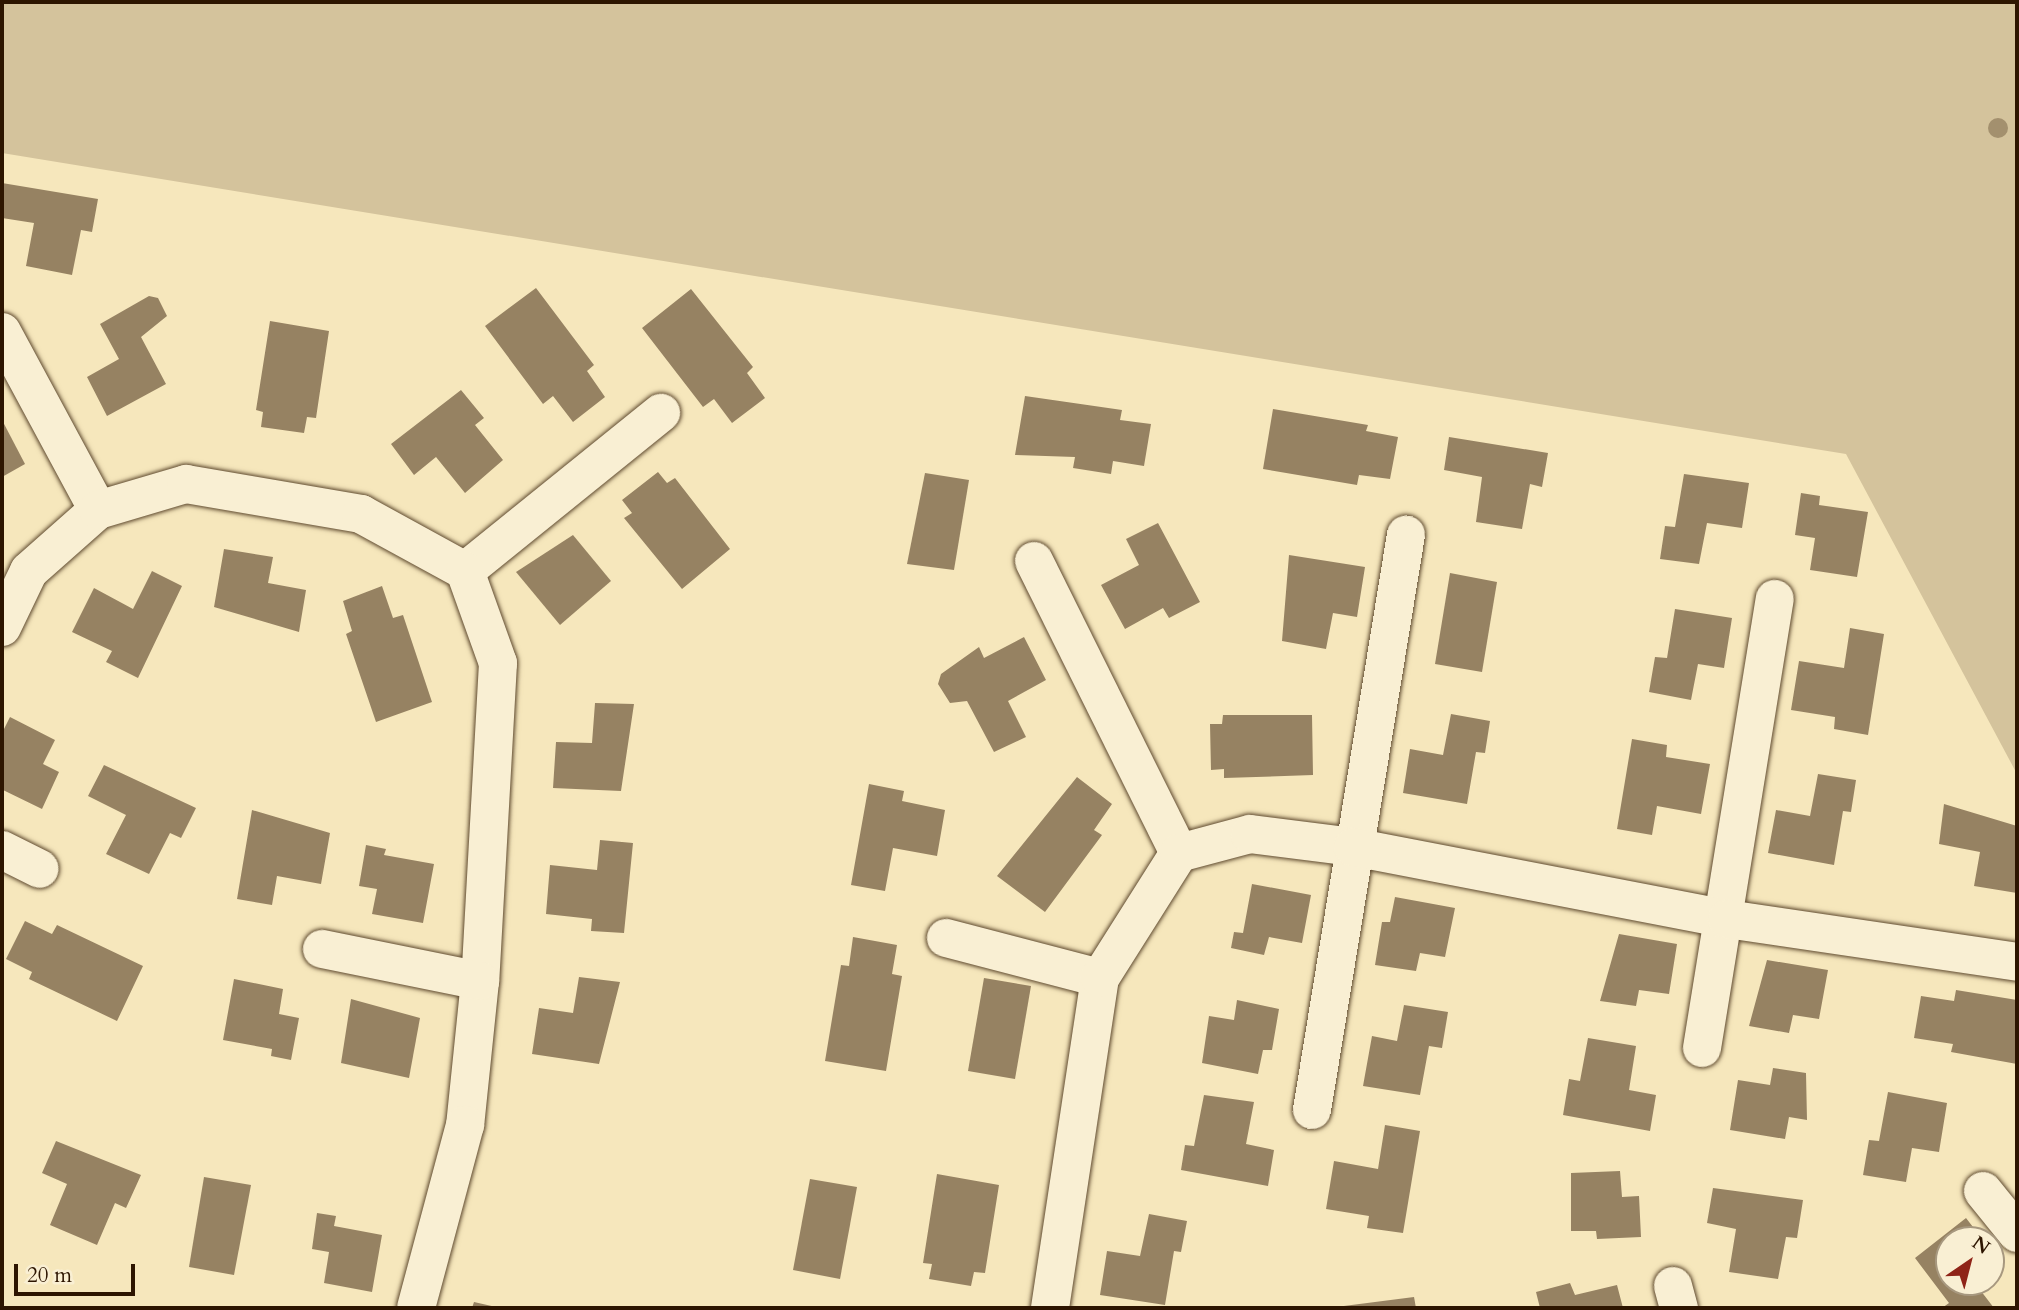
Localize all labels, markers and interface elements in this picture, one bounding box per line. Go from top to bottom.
north arrow [1935,1226,2005,1296]
text: N [1967,1230,1995,1261]
scale bar [18,1250,138,1294]
text: 20 m [27,1261,72,1290]

